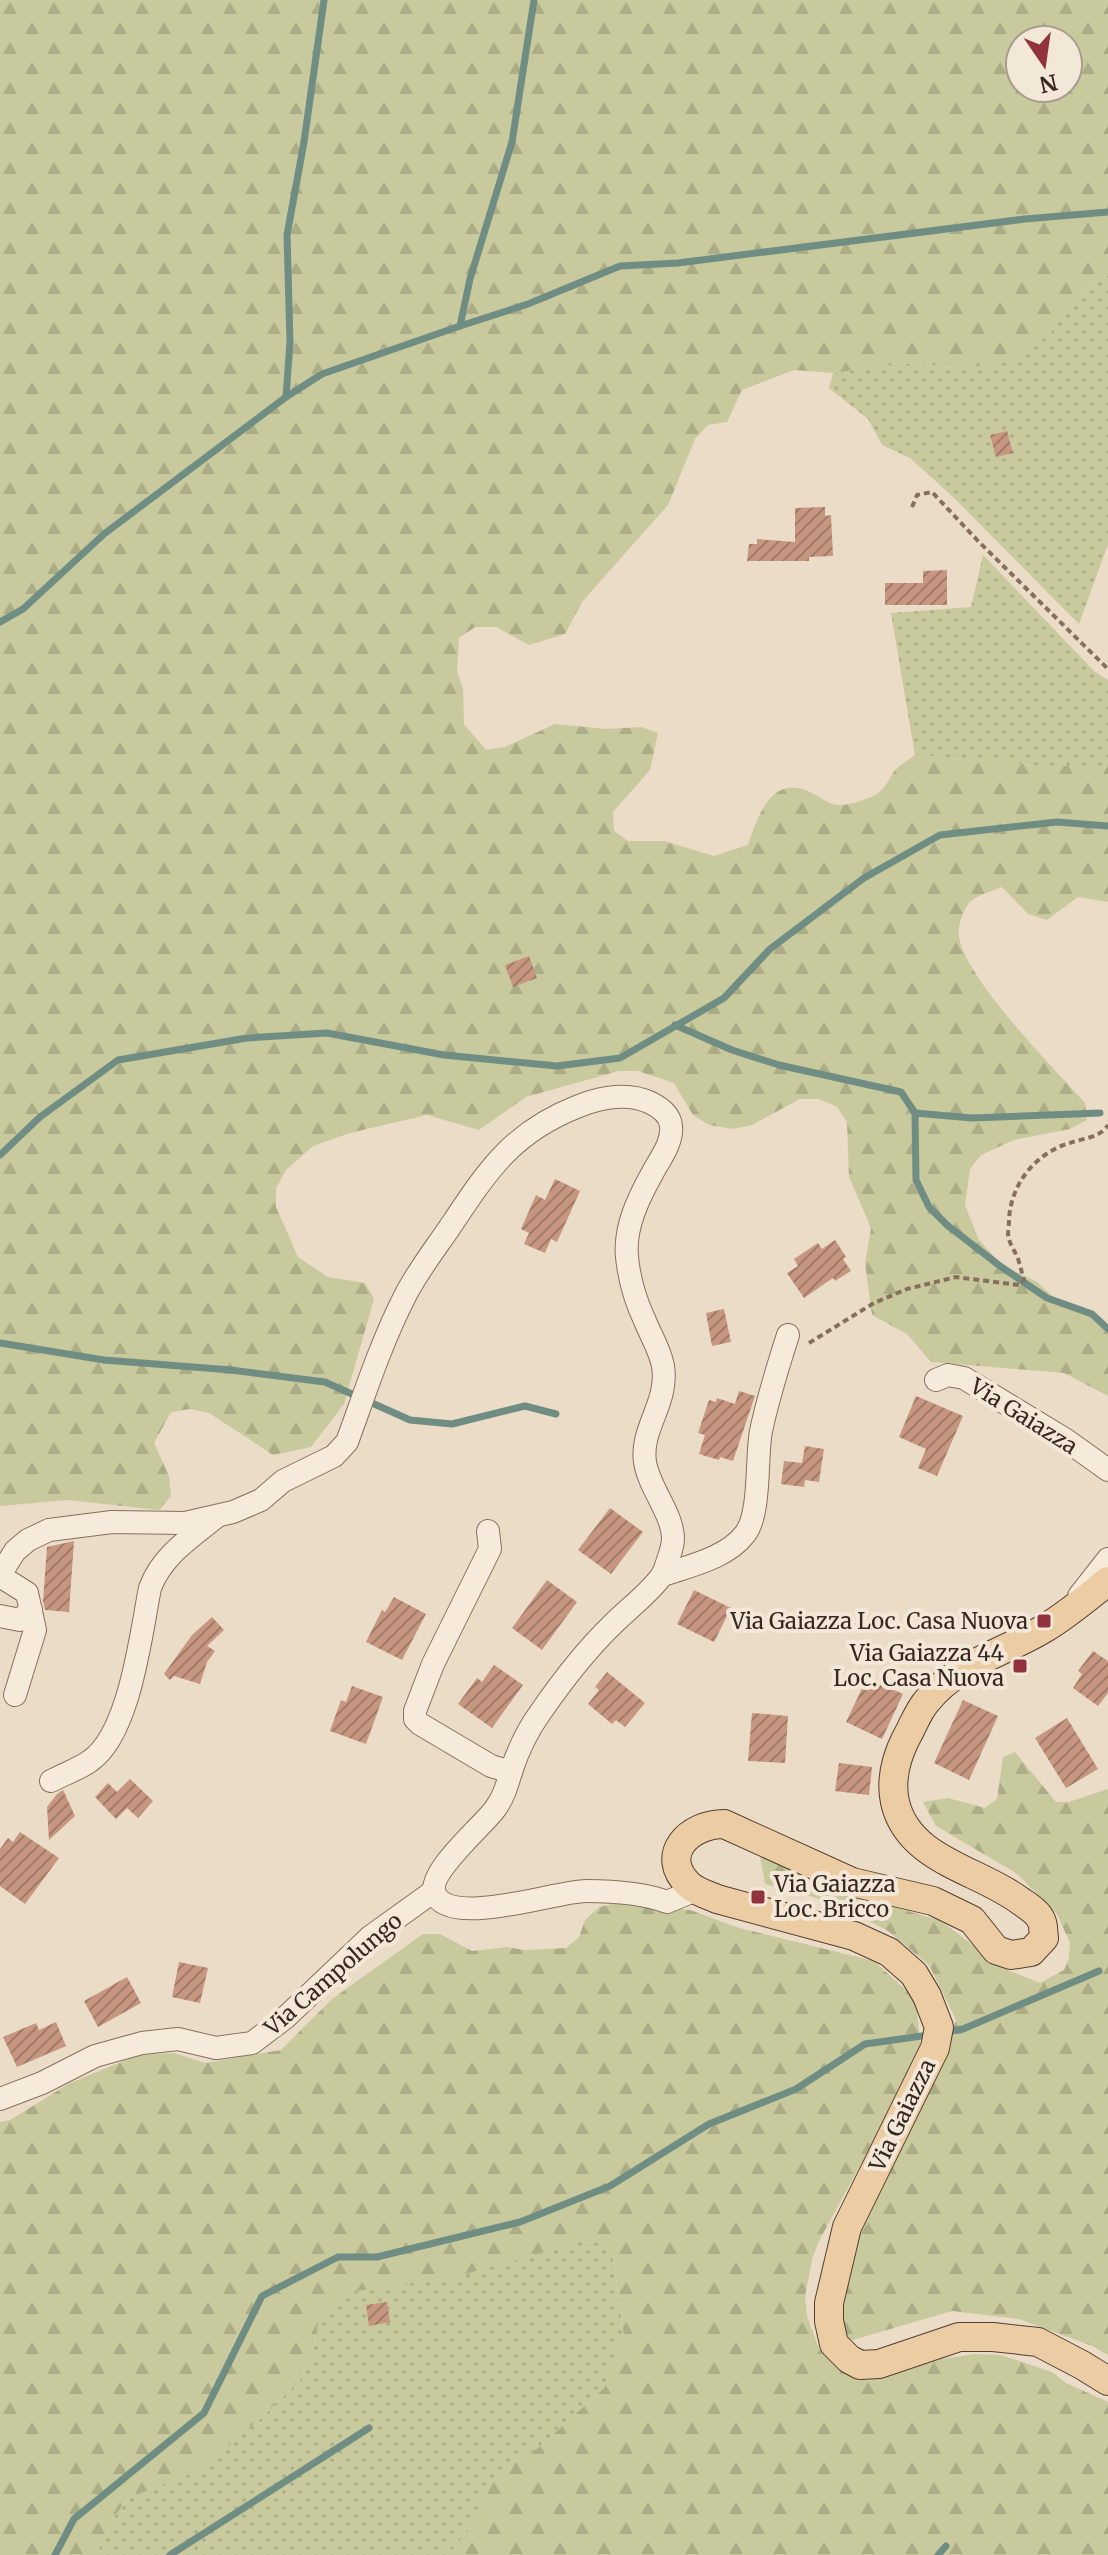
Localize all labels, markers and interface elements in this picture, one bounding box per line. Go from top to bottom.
north arrow [1004,24,1084,104]
text: N [1036,68,1060,99]
street label: Via Gaiazza [964,1371,1083,1460]
place label: Via Gaiazza Loc. Casa Nuova [729,1607,1028,1635]
marker: Via Gaiazza Loc. Casa Nuova [1035,1612,1053,1630]
place label: Via Gaiazza 44 Loc. Casa Nuova [833,1639,1004,1692]
marker: Via Gaiazza 44 Loc. Casa Nuova [1011,1657,1029,1675]
place label: Via Gaiazza Loc. Bricco [773,1870,896,1923]
marker: Via Gaiazza Loc. Bricco [749,1888,767,1906]
street label: Via Campolungo [258,1906,408,2042]
street label: Via Gaiazza [862,2054,941,2177]

